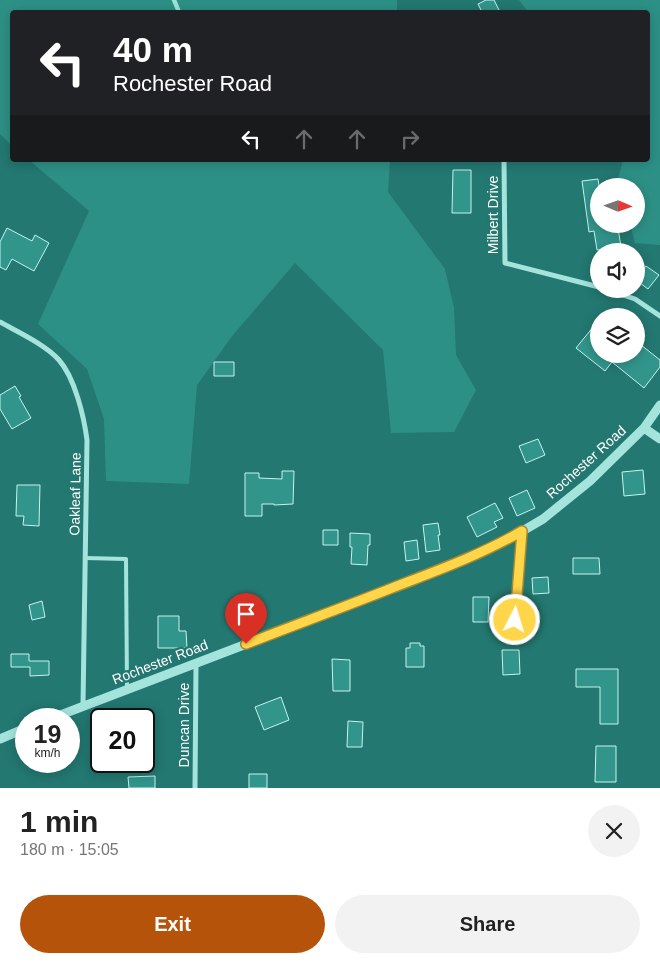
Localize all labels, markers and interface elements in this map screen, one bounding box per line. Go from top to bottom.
icon: left [30,30,95,95]
text: 40 m [113,30,193,69]
text: Rochester Road [113,71,272,96]
icon: left [237,125,265,153]
icon: ahead [290,125,318,153]
icon: ahead [343,125,371,153]
icon: right [396,125,424,153]
street label: Milbert Drive [485,176,501,254]
north arrow [590,178,645,232]
map controls [590,178,645,363]
button: sound [590,243,645,298]
button: layers [590,308,645,363]
street label: Rochester Road [543,422,629,502]
street label: Oakleaf Lane [66,452,84,536]
pin [225,593,267,644]
position arrow [488,593,540,645]
icon: arrive [232,600,260,628]
street label: Rochester Road [110,636,210,688]
street label: Duncan Drive [176,682,192,767]
speed limit sign: 20 [90,708,155,773]
text: 19 [34,720,61,748]
text: km/h [34,746,61,760]
text: 1 min [20,805,98,838]
button: close [588,805,640,857]
text: 180 m · 15:05 [20,841,119,858]
button: Exit [20,895,325,953]
button: Share [335,895,640,953]

